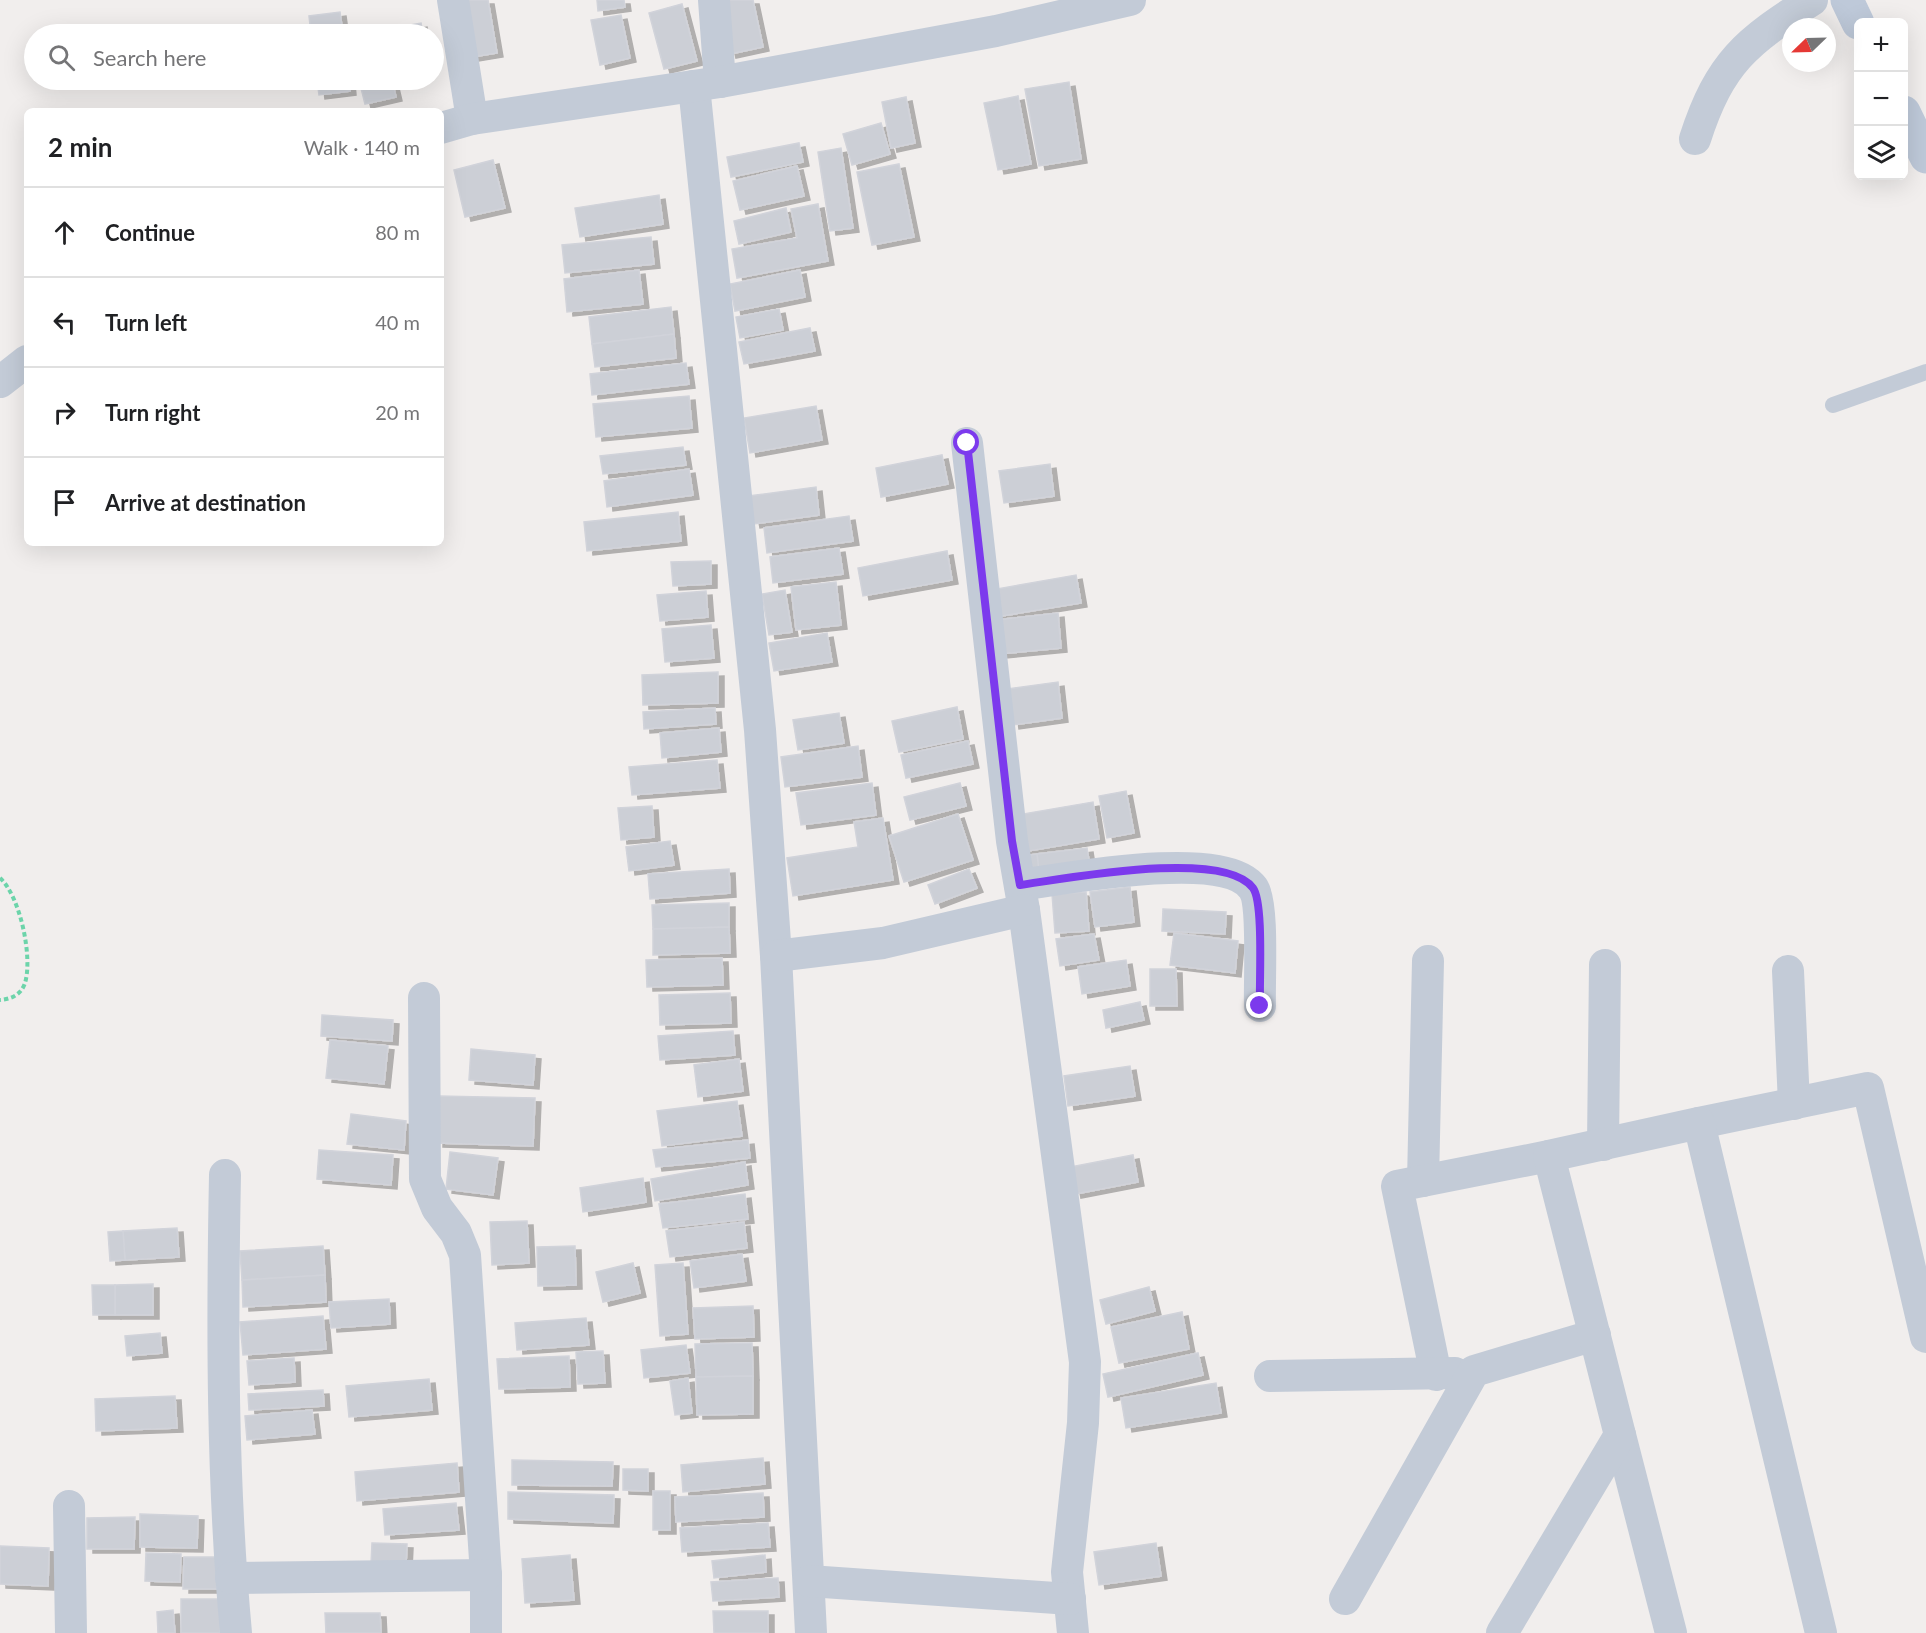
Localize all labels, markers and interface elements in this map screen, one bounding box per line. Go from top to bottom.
north arrow [1782,18,1836,72]
map controls [1854,18,1908,180]
button: + [1854,18,1908,72]
search box [24,24,444,90]
icon: search [45,41,78,74]
text: Search here [93,44,206,71]
button: − [1854,72,1908,126]
button: layers [1854,126,1908,180]
text: 2 min [48,131,112,163]
text: Walk · 140 m [304,135,420,159]
icon: ahead [48,216,81,249]
text: Continue [105,219,195,246]
text: 80 m [375,220,420,244]
icon: left [48,306,81,339]
text: Turn left [105,309,187,336]
text: 40 m [375,310,420,334]
icon: right [48,396,81,429]
text: Turn right [105,399,200,426]
text: 20 m [375,400,420,424]
route start [953,429,979,455]
icon: arrive [48,486,81,519]
text: Arrive at destination [105,489,306,516]
route end [1246,992,1272,1018]

